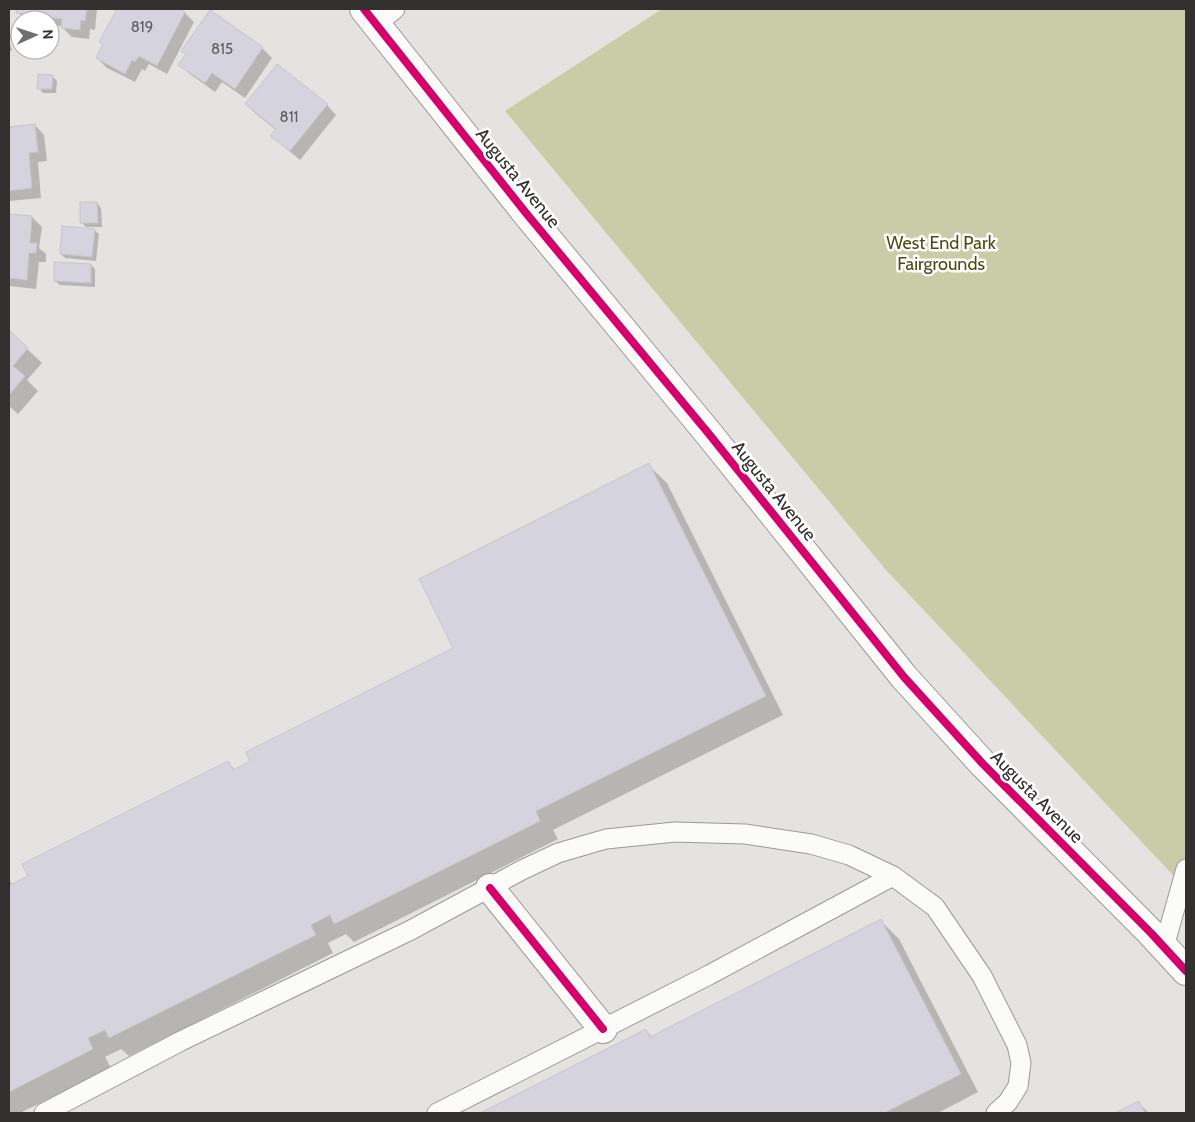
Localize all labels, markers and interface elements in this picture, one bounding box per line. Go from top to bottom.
north arrow [10,10,60,60]
house number: 819 [131,18,153,36]
text: N [39,29,57,40]
house number: 815 [211,40,233,58]
house number: 811 [280,108,298,126]
street label: Augusta Avenue [471,124,565,232]
park label: West End Park Fairgrounds [886,232,997,275]
street label: Augusta Avenue [727,437,821,545]
street label: Augusta Avenue [986,746,1088,848]

